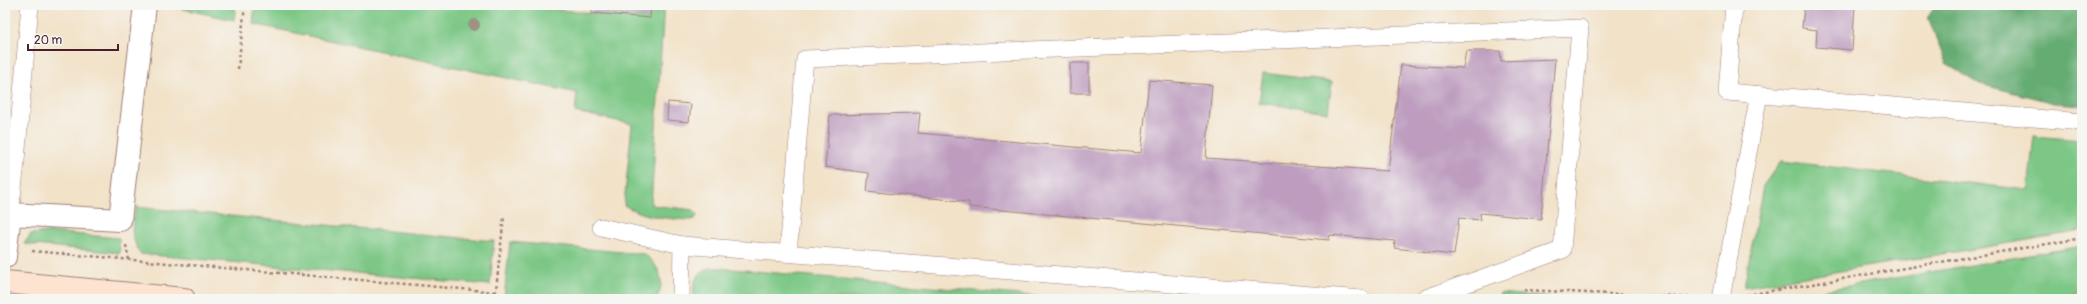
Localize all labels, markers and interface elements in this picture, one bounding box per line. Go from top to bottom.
scale bar [28,26,118,52]
text: 20 m [34,33,63,48]

